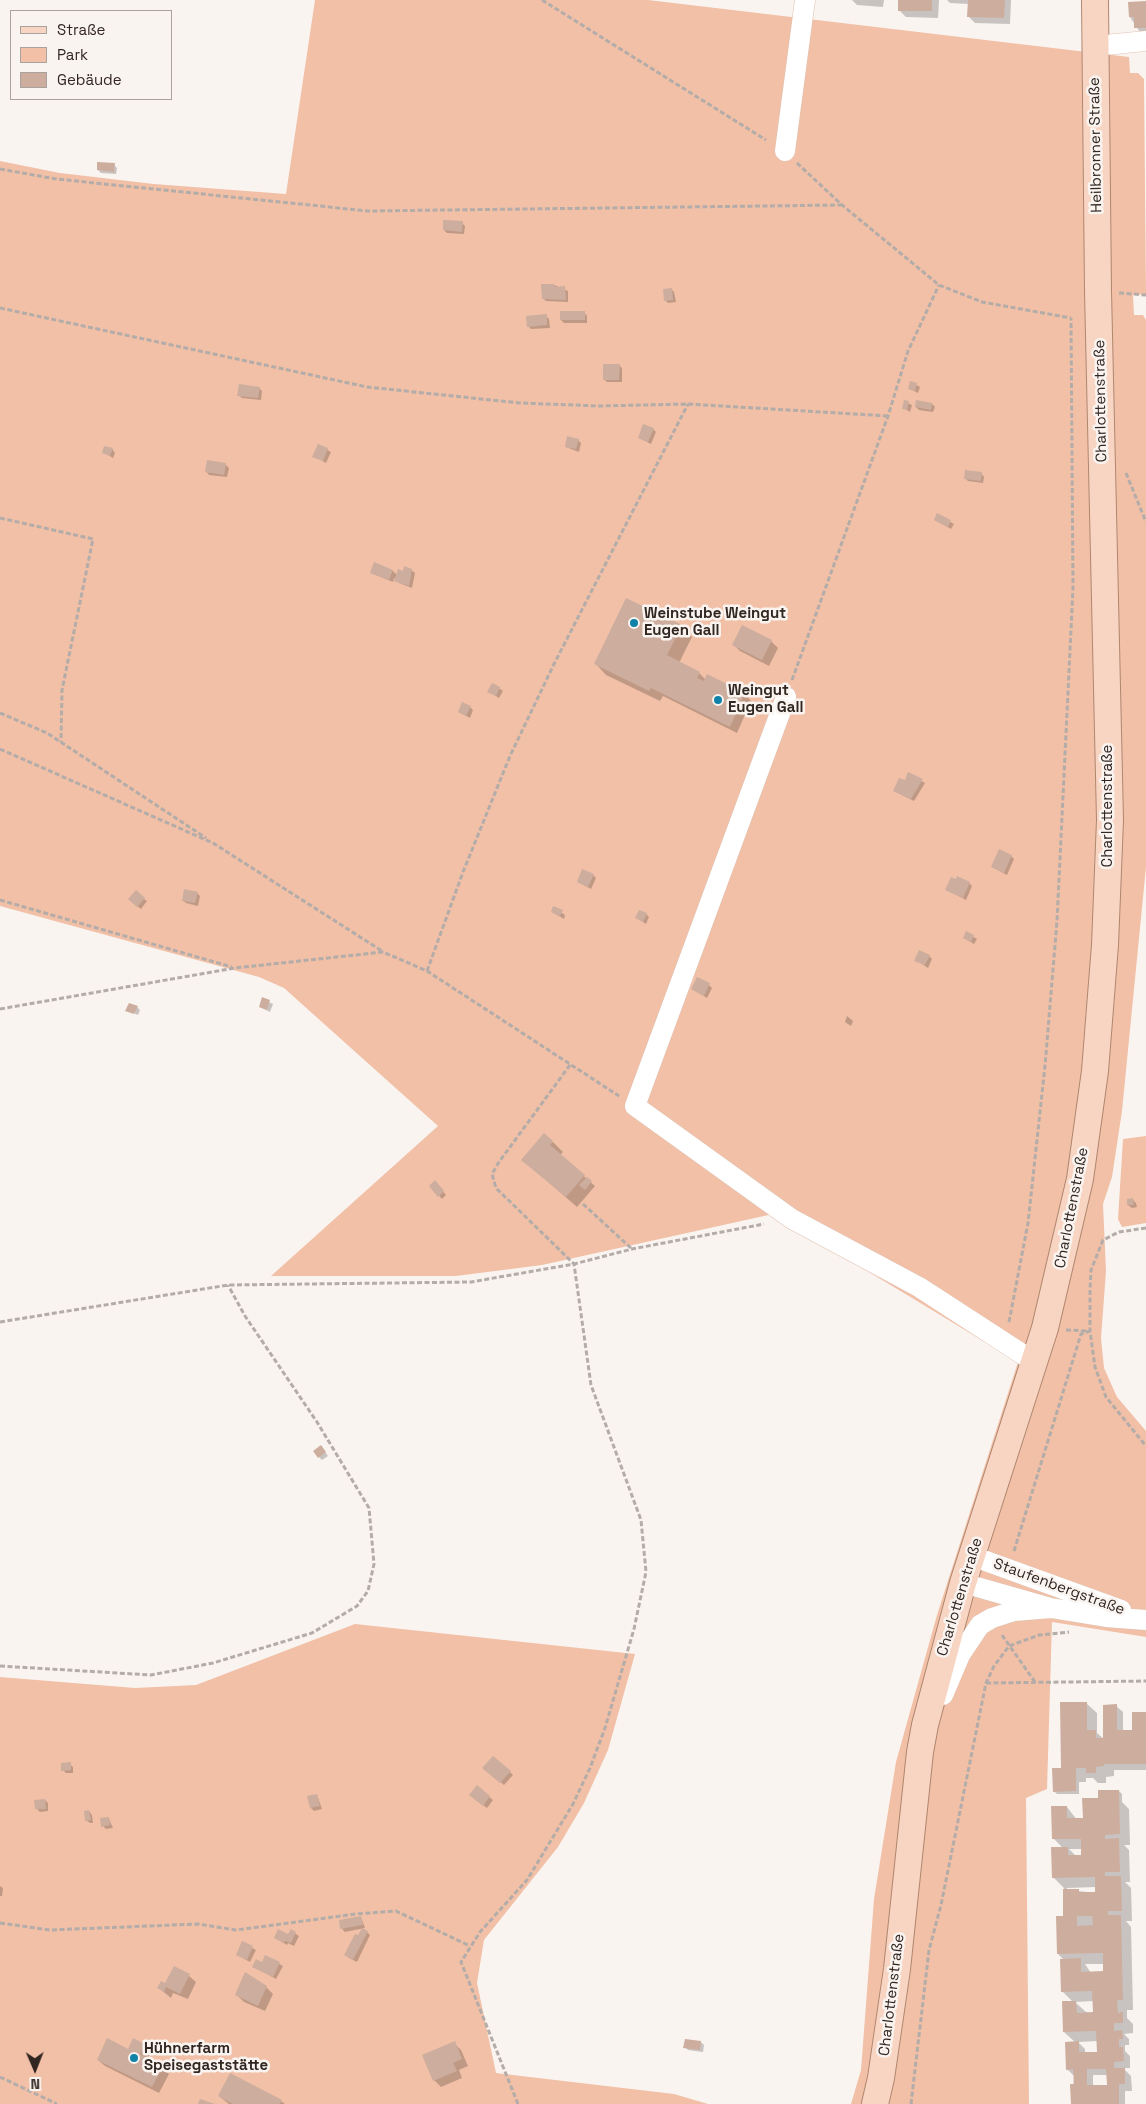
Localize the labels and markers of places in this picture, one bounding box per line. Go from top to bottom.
place label: Weinstube Weingut Eugen Gall [644,605,786,640]
marker: Weinstube Weingut Eugen Gall [628,617,640,629]
place label: Weingut Eugen Gall [728,682,803,717]
marker: Weingut Eugen Gall [712,694,724,706]
place label: Hühnerfarm Speisegaststätte [144,2040,268,2075]
marker: Hühnerfarm Speisegaststätte [128,2052,140,2064]

